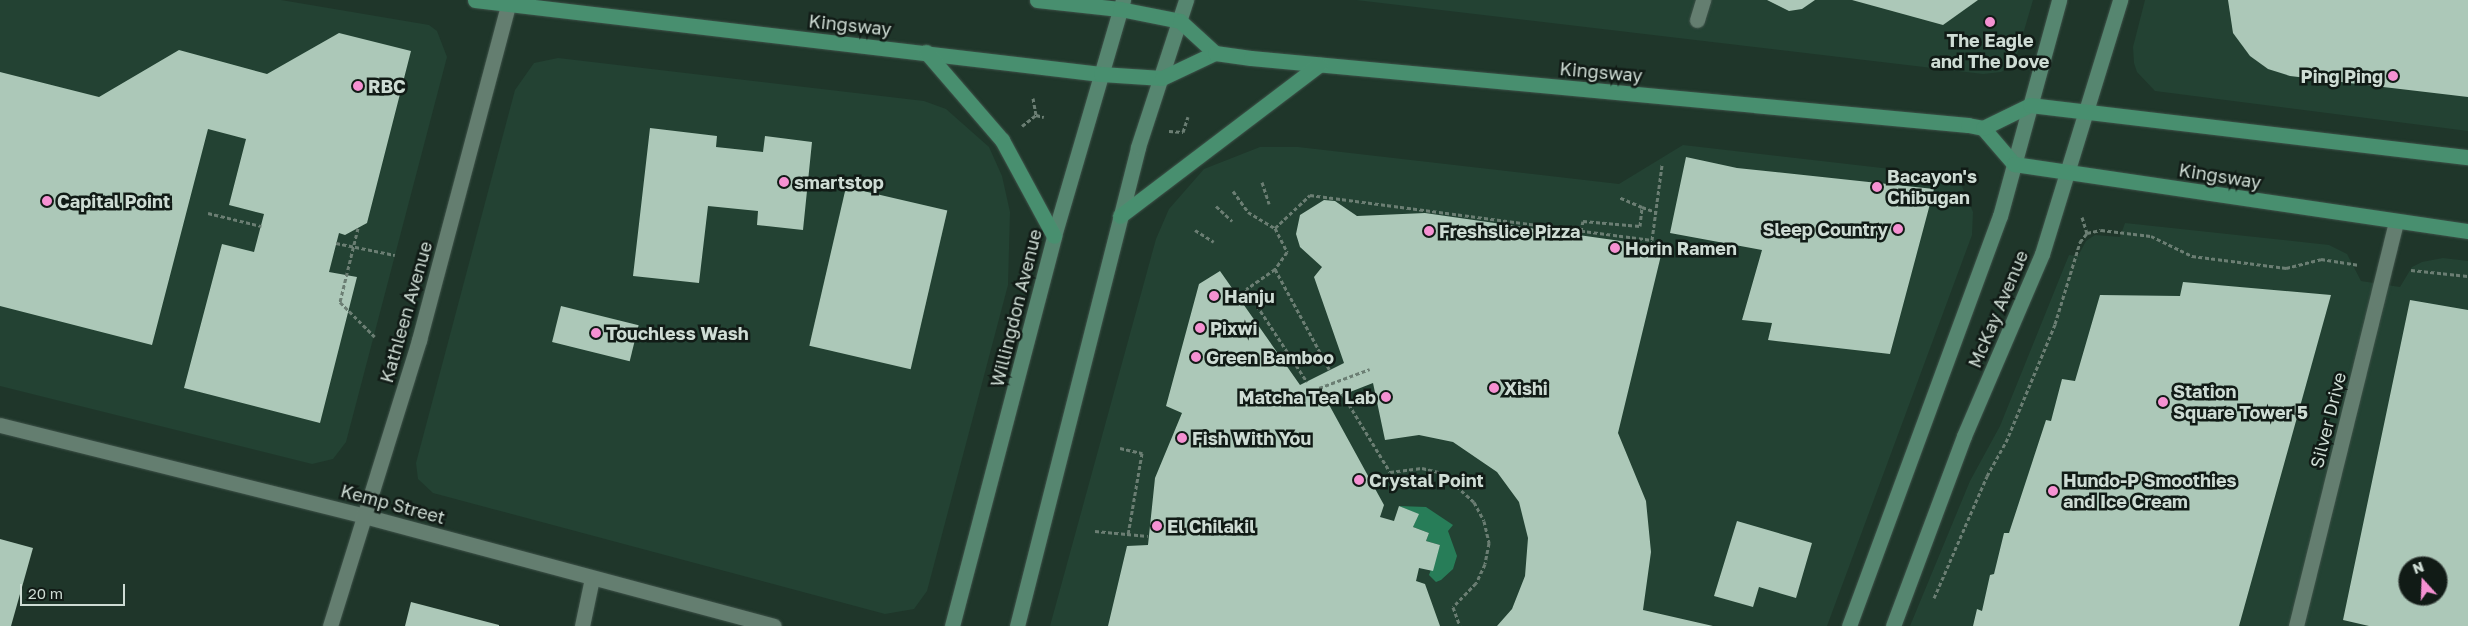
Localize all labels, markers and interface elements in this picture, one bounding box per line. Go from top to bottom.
street label: Kingsway [808,10,892,40]
marker: The Eagle and The Dove [1984,16,1996,28]
place label: The Eagle and The Dove [1931,30,2049,72]
street label: Kingsway [1559,58,1643,86]
place label: Ping Ping [2301,65,2383,87]
marker: Ping Ping [2387,70,2399,82]
place label: RBC [368,75,406,97]
marker: RBC [352,80,364,92]
street label: Kingsway [2177,159,2263,193]
place label: Bacayon's Chibugan [1887,166,1977,208]
place label: smartstop [794,171,884,193]
marker: smartstop [778,176,790,188]
marker: Bacayon's Chibugan [1871,181,1883,193]
place label: Capital Point [57,190,170,212]
marker: Capital Point [41,195,53,207]
place label: Sleep Country [1763,218,1888,240]
place label: Freshslice Pizza [1439,220,1581,242]
marker: Sleep Country [1892,223,1904,235]
marker: Freshslice Pizza [1423,225,1435,237]
street label: Willingdon Avenue [986,227,1046,389]
place label: Horin Ramen [1625,237,1737,259]
street label: Kathleen Avenue [375,239,437,385]
marker: Horin Ramen [1609,242,1621,254]
street label: McKay Avenue [1964,247,2032,371]
place label: Hanju [1224,285,1275,307]
marker: Hanju [1208,290,1220,302]
place label: Pixwi [1210,317,1257,339]
place label: Touchless Wash [606,322,749,344]
marker: Pixwi [1194,322,1206,334]
marker: Touchless Wash [590,327,602,339]
place label: Green Bamboo [1206,346,1334,368]
marker: Green Bamboo [1190,351,1202,363]
street label: Silver Drive [2306,370,2350,470]
place label: Xishi [1504,377,1548,399]
place label: Station Square Tower 5 [2173,381,2308,424]
marker: Xishi [1488,382,1500,394]
place label: Matcha Tea Lab [1238,386,1376,408]
marker: Matcha Tea Lab [1380,391,1392,403]
marker: Station Square Tower 5 [2157,396,2169,408]
place label: Fish With You [1192,427,1311,449]
marker: Fish With You [1176,432,1188,444]
place label: Crystal Point [1369,469,1484,491]
place label: Hundo-P Smoothies and Ice Cream [2063,470,2237,512]
marker: Crystal Point [1353,474,1365,486]
street label: Kemp Street [338,480,448,528]
marker: Hundo-P Smoothies and Ice Cream [2047,485,2059,497]
place label: El Chilakil [1167,515,1255,537]
marker: El Chilakil [1151,520,1163,532]
north arrow [2398,556,2448,606]
text: N [2410,558,2426,577]
scale bar [22,574,128,606]
text: 20 m [28,584,63,602]

